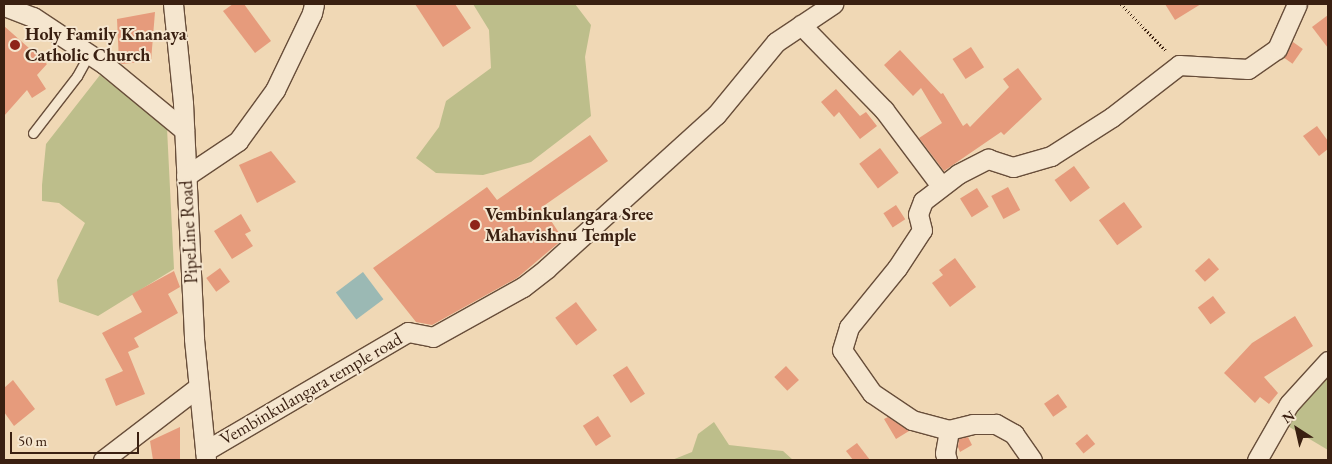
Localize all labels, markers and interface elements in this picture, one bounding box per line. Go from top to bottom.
place label: Holy Family Knanaya Catholic Church [25,24,187,66]
marker: Holy Family Knanaya Catholic Church [9,39,21,51]
street label: PipeLine Road [176,180,202,284]
place label: Vembinkulangara Sree Mahavishnu Temple [485,204,653,246]
marker: Vembinkulangara Sree Mahavishnu Temple [469,219,481,231]
street label: Vembinkulangara temple road [216,328,406,450]
north arrow [1272,404,1322,454]
text: N [1279,406,1298,427]
scale bar [12,422,141,454]
text: 50 m [18,431,47,450]

